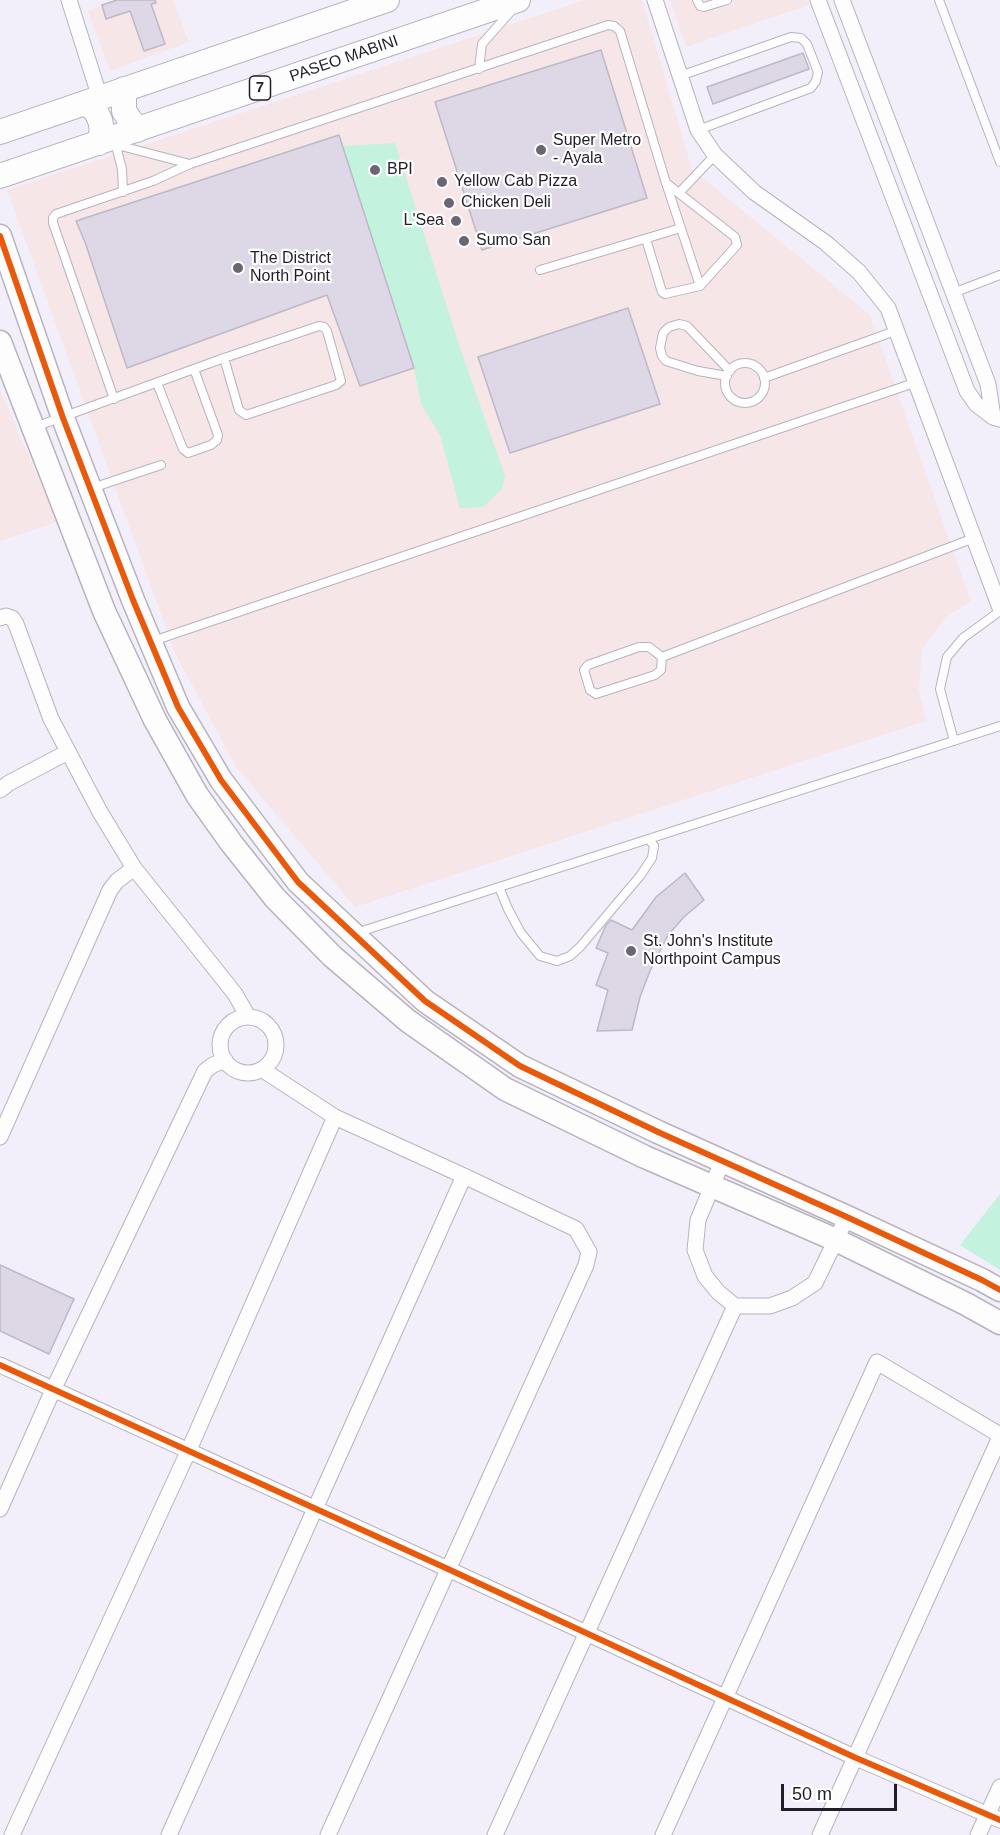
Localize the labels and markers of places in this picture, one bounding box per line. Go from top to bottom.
place label: Super Metro - Ayala [553,131,641,169]
marker: Super Metro - Ayala [534,143,548,157]
place label: BPI [387,160,413,180]
marker: BPI [368,163,382,177]
place label: Yellow Cab Pizza [454,172,577,192]
marker: Yellow Cab Pizza [435,175,449,189]
place label: Chicken Deli [461,193,551,213]
marker: Chicken Deli [442,196,456,210]
place label: L'Sea [404,211,444,231]
marker: L'Sea [449,214,463,228]
place label: Sumo San [476,231,551,251]
marker: Sumo San [457,234,471,248]
place label: The District North Point [250,249,331,287]
marker: The District North Point [231,261,245,275]
place label: St. John's Institute Northpoint Campus [643,932,781,970]
marker: St. John's Institute Northpoint Campus [624,944,638,958]

